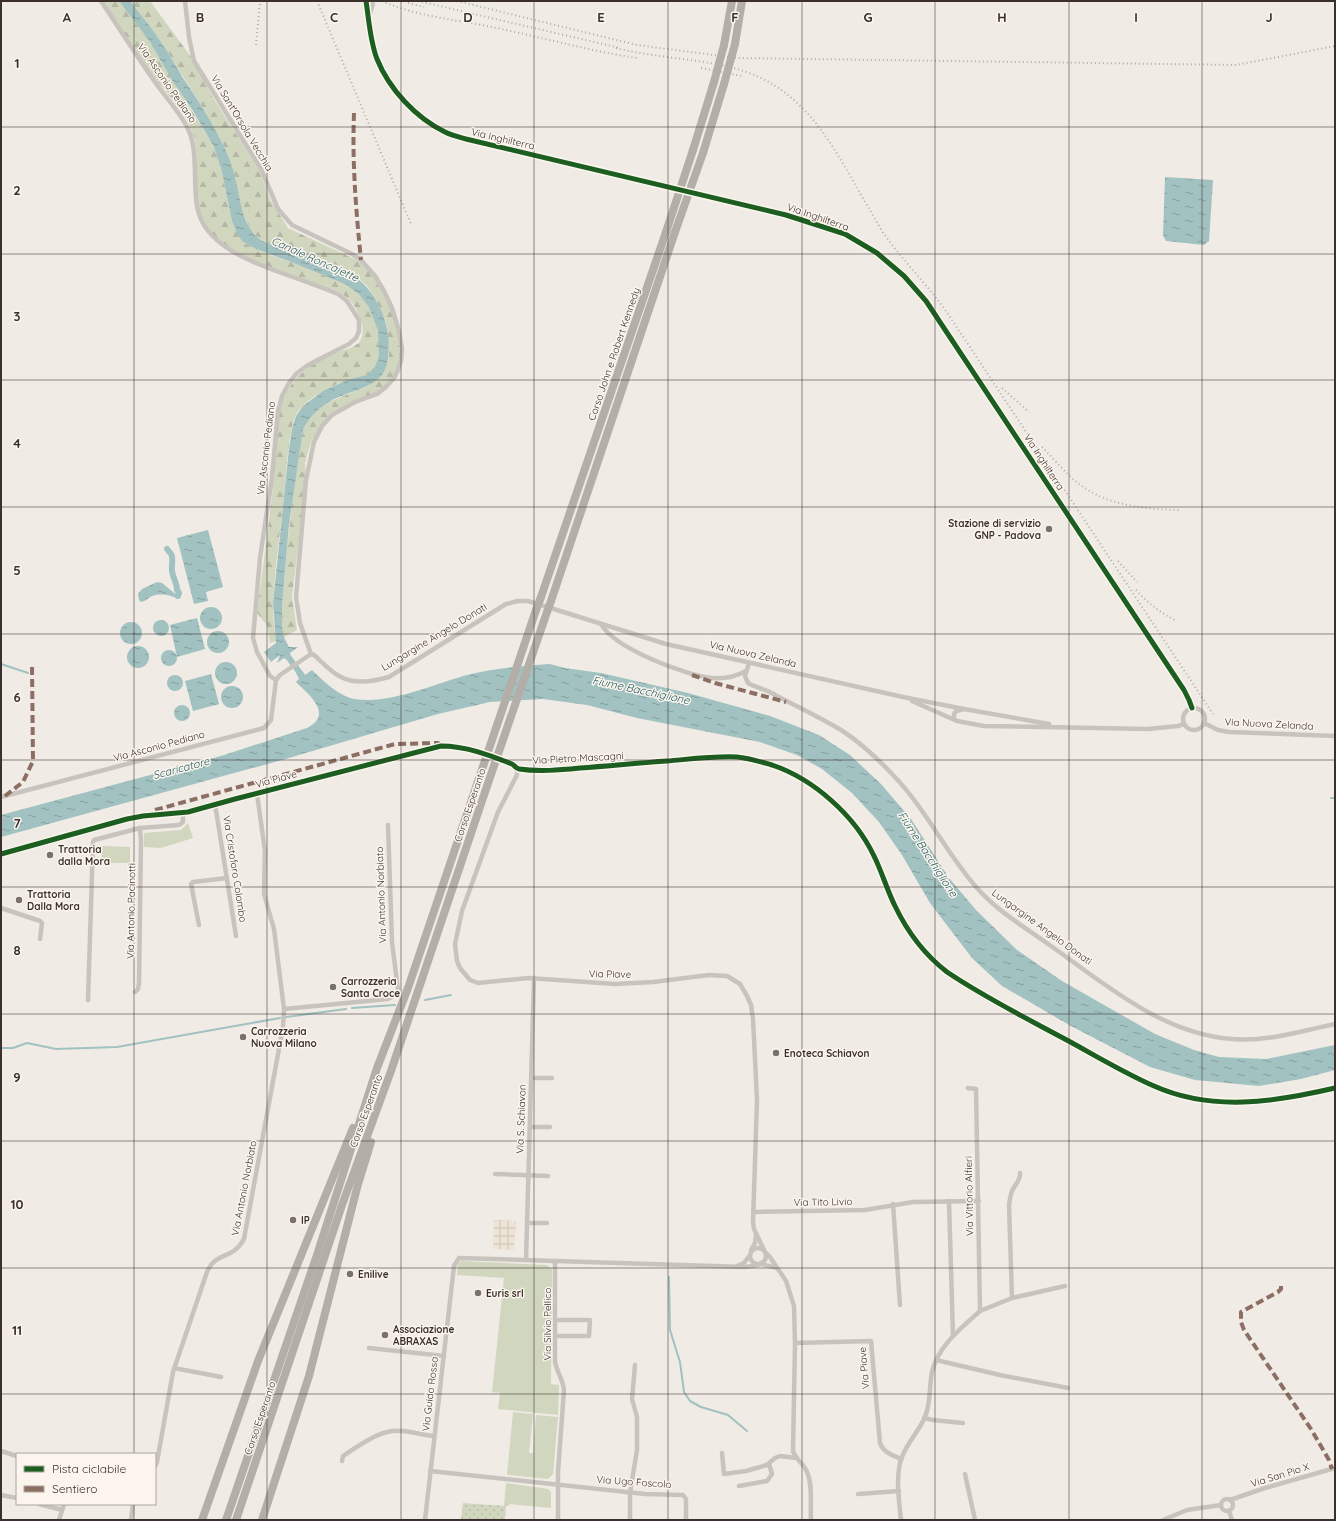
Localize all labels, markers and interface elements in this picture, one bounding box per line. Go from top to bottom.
text: A [63,9,72,25]
text: B [196,9,204,25]
text: C [330,9,338,25]
text: D [463,9,473,25]
text: E [597,9,605,25]
text: F [731,9,739,25]
text: G [863,9,873,25]
text: H [997,9,1007,25]
text: I [1134,9,1138,25]
text: J [1265,9,1273,25]
street label: Via Asconio Pediano [135,41,199,125]
text: 1 [14,55,20,71]
street label: Via Sant'Orsola Vecchia [208,73,276,173]
street label: Via Inghilterra [470,125,536,153]
text: 2 [13,182,21,198]
street label: Via Inghilterra [785,200,851,234]
water label: Canale Roncajette [269,233,361,285]
street label: Corso John e Robert Kennedy [585,286,643,422]
text: 3 [14,308,21,324]
street label: Via Asconio Pediano [254,400,278,496]
street label: Via Inghilterra [1021,431,1067,493]
text: 4 [13,435,21,451]
place label: Stazione di servizio GNP - Padova [948,517,1041,542]
marker: Stazione di servizio GNP - Padova [1044,524,1054,534]
text: 5 [13,562,21,578]
street label: Lungargine Angelo Donati [379,600,489,674]
street label: Via Nuova Zelanda [708,638,798,670]
water label: Fiume Bacchiglione [591,673,692,707]
text: 6 [13,689,21,705]
street label: Via Nuova Zelanda [1224,715,1314,733]
street label: Via Asconio Pediano [112,728,206,764]
street label: Via Pietro Mascagni [532,749,624,767]
water label: Scaricatore [151,754,212,782]
street label: Via Piave [254,767,299,791]
street label: Corso Esperanto [451,767,489,843]
water label: Fiume Bacchiglione [895,809,961,900]
text: 7 [13,815,21,831]
street label: Via Cristoforo Colombo [220,815,250,923]
place label: Trattoria dalla Mora [58,843,110,868]
street label: Via Antonio Norbiato [373,846,389,944]
marker: Trattoria dalla Mora [45,850,55,860]
street label: Via Antonio Pacinotti [124,863,138,959]
street label: Lungargine Angelo Donati [989,886,1095,968]
place label: Trattoria Dalla Mora [27,888,80,913]
marker: Trattoria Dalla Mora [14,895,24,905]
text: 8 [13,942,21,958]
street label: Via Piave [589,967,632,981]
place label: Carrozzeria Santa Croce [341,975,400,1000]
marker: Carrozzeria Santa Croce [328,982,338,992]
place label: Carrozzeria Nuova Milano [251,1025,317,1050]
marker: Carrozzeria Nuova Milano [238,1032,248,1042]
place label: Enoteca Schiavon [784,1047,869,1060]
marker: Enoteca Schiavon [771,1048,781,1058]
text: 9 [13,1069,21,1085]
street label: Corso Esperanto [347,1073,385,1149]
street label: Via S. Schiavon [513,1084,529,1154]
street label: Via Antonio Norbiato [228,1139,260,1237]
street label: Via Vittorio Alfieri [962,1156,976,1236]
street label: Via Tito Livio [793,1195,853,1209]
text: 10 [10,1196,24,1212]
place label: IP [301,1214,310,1227]
marker: IP [288,1215,298,1225]
place label: Enilive [358,1268,389,1281]
marker: Enilive [345,1269,355,1279]
place label: Euris srl [486,1287,524,1300]
street label: Via Silvio Pellico [541,1287,554,1361]
marker: Euris srl [473,1288,483,1298]
text: 11 [12,1322,22,1338]
place label: Associazione ABRAXAS [393,1323,455,1348]
marker: Associazione ABRAXAS [380,1330,390,1340]
street label: Via Piave [856,1346,872,1390]
street label: Via Guido Rossa [419,1356,441,1432]
street label: Corso Esperanto [241,1380,279,1456]
legend [16,1453,156,1505]
street label: Via San Pio X [1249,1460,1311,1490]
text: Pista ciclabile [52,1461,126,1476]
street label: Via Ugo Foscolo [596,1473,672,1491]
text: Sentiero [52,1481,97,1496]

